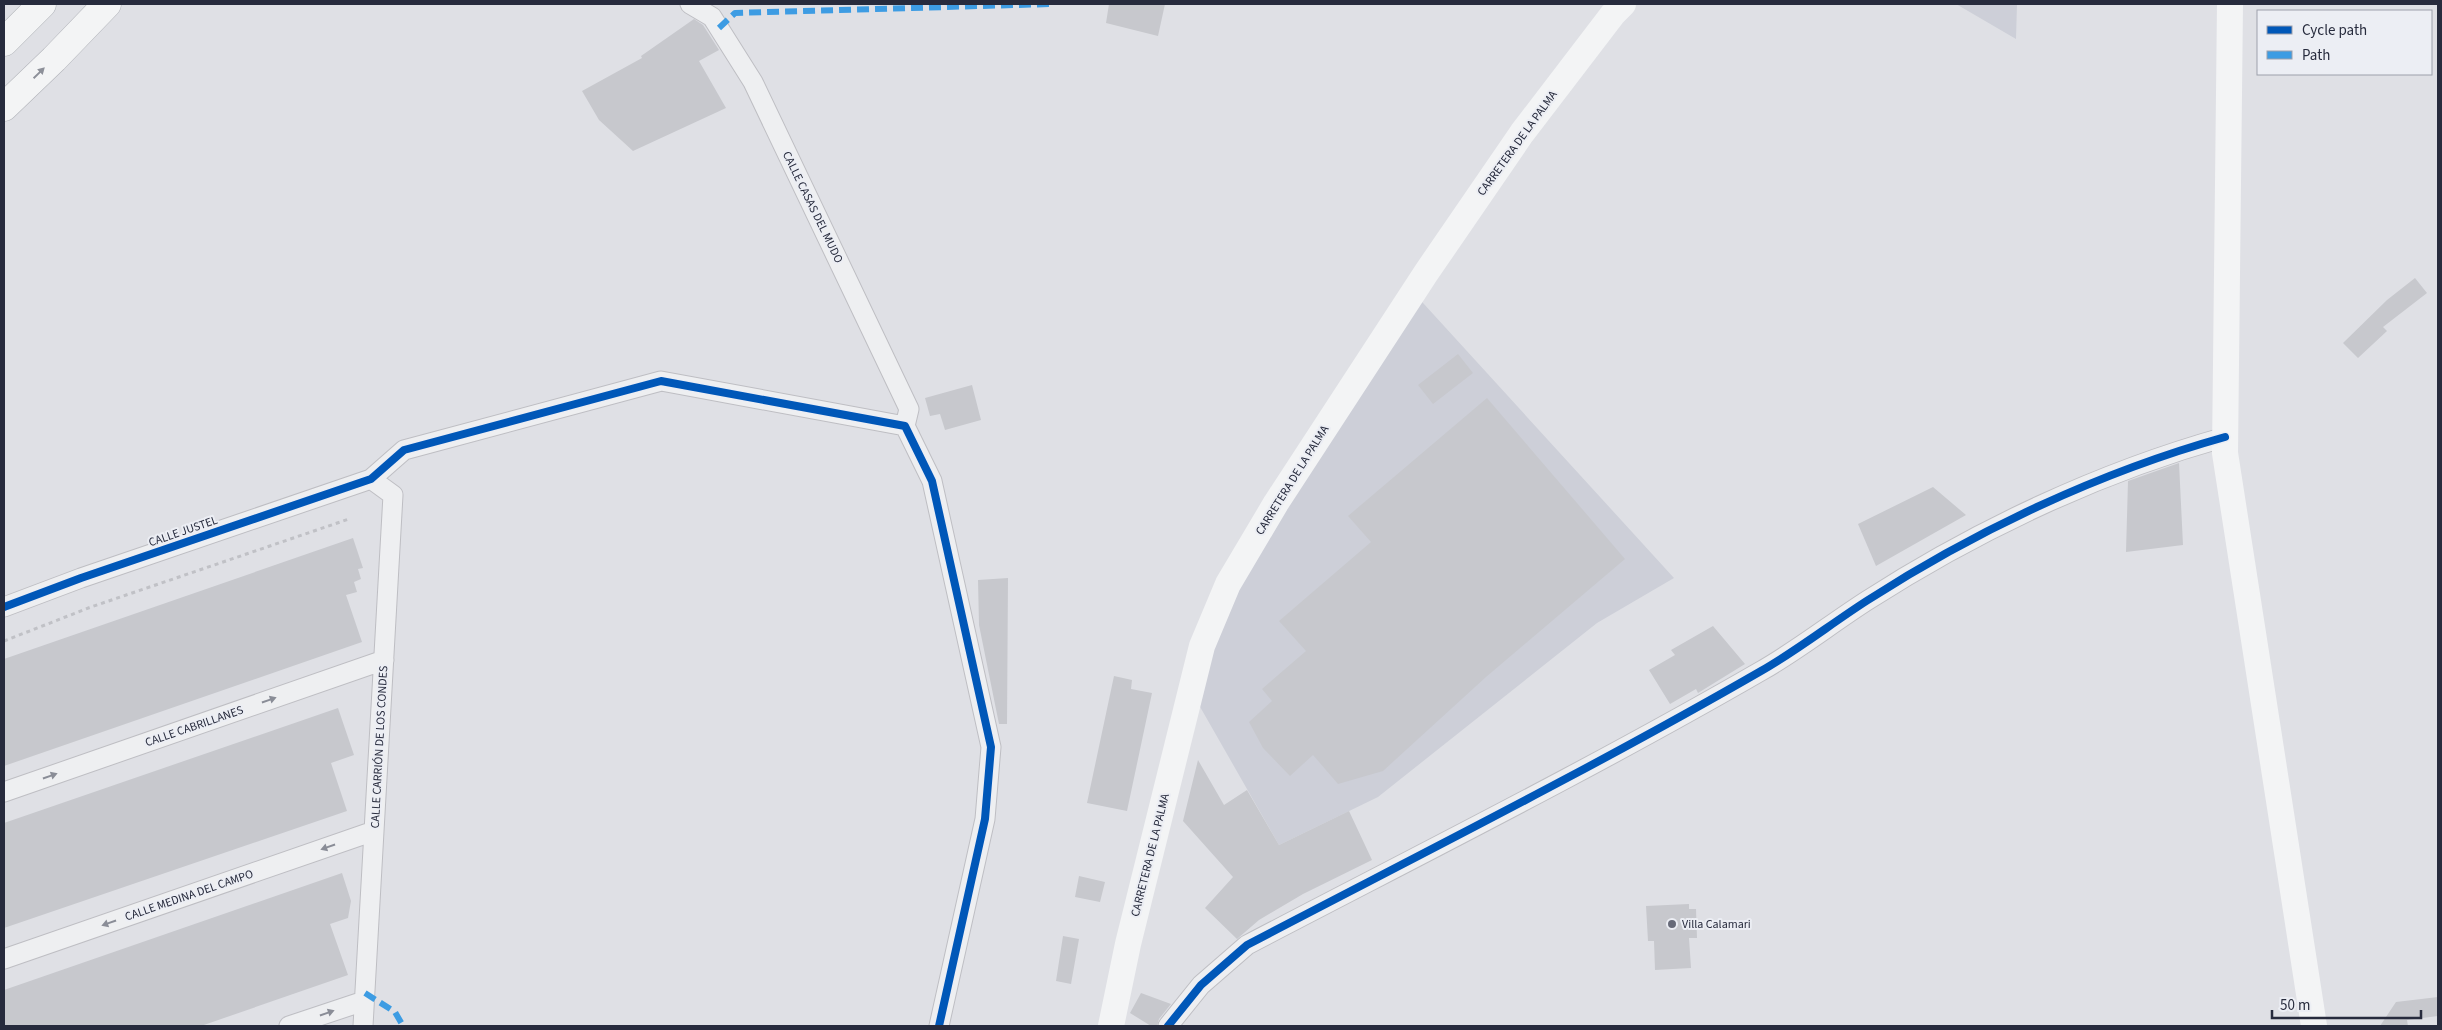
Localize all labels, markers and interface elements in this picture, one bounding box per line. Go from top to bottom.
legend [2257,10,2432,75]
text: Cycle path [2302,20,2367,41]
text: Path [2302,45,2330,66]
one-way arrow [33,68,45,80]
street label: CARRETERA DE LA PALMA [1473,87,1562,199]
street label: CALLE CASAS DEL MUDO [778,148,847,266]
street label: CARRETERA DE LA PALMA [1252,422,1333,538]
street label: CALLE JUSTEL [146,512,220,551]
street label: CALLE CARRIÓN DE LOS CONDES [367,665,392,829]
one-way arrow [262,696,277,703]
street label: CALLE CABRILLANES [143,702,246,751]
one-way arrow [43,772,58,780]
street label: CARRETERA DE LA PALMA [1127,791,1174,919]
one-way arrow [320,843,335,851]
street label: CALLE MEDINA DEL CAMPO [123,865,256,925]
place label: Villa Calamari [1682,916,1751,933]
marker: Villa Calamari [1666,918,1678,930]
one-way arrow [101,920,116,927]
scale bar [2272,988,2421,1020]
text: 50 m [2280,995,2310,1016]
one-way arrow [320,1009,335,1017]

